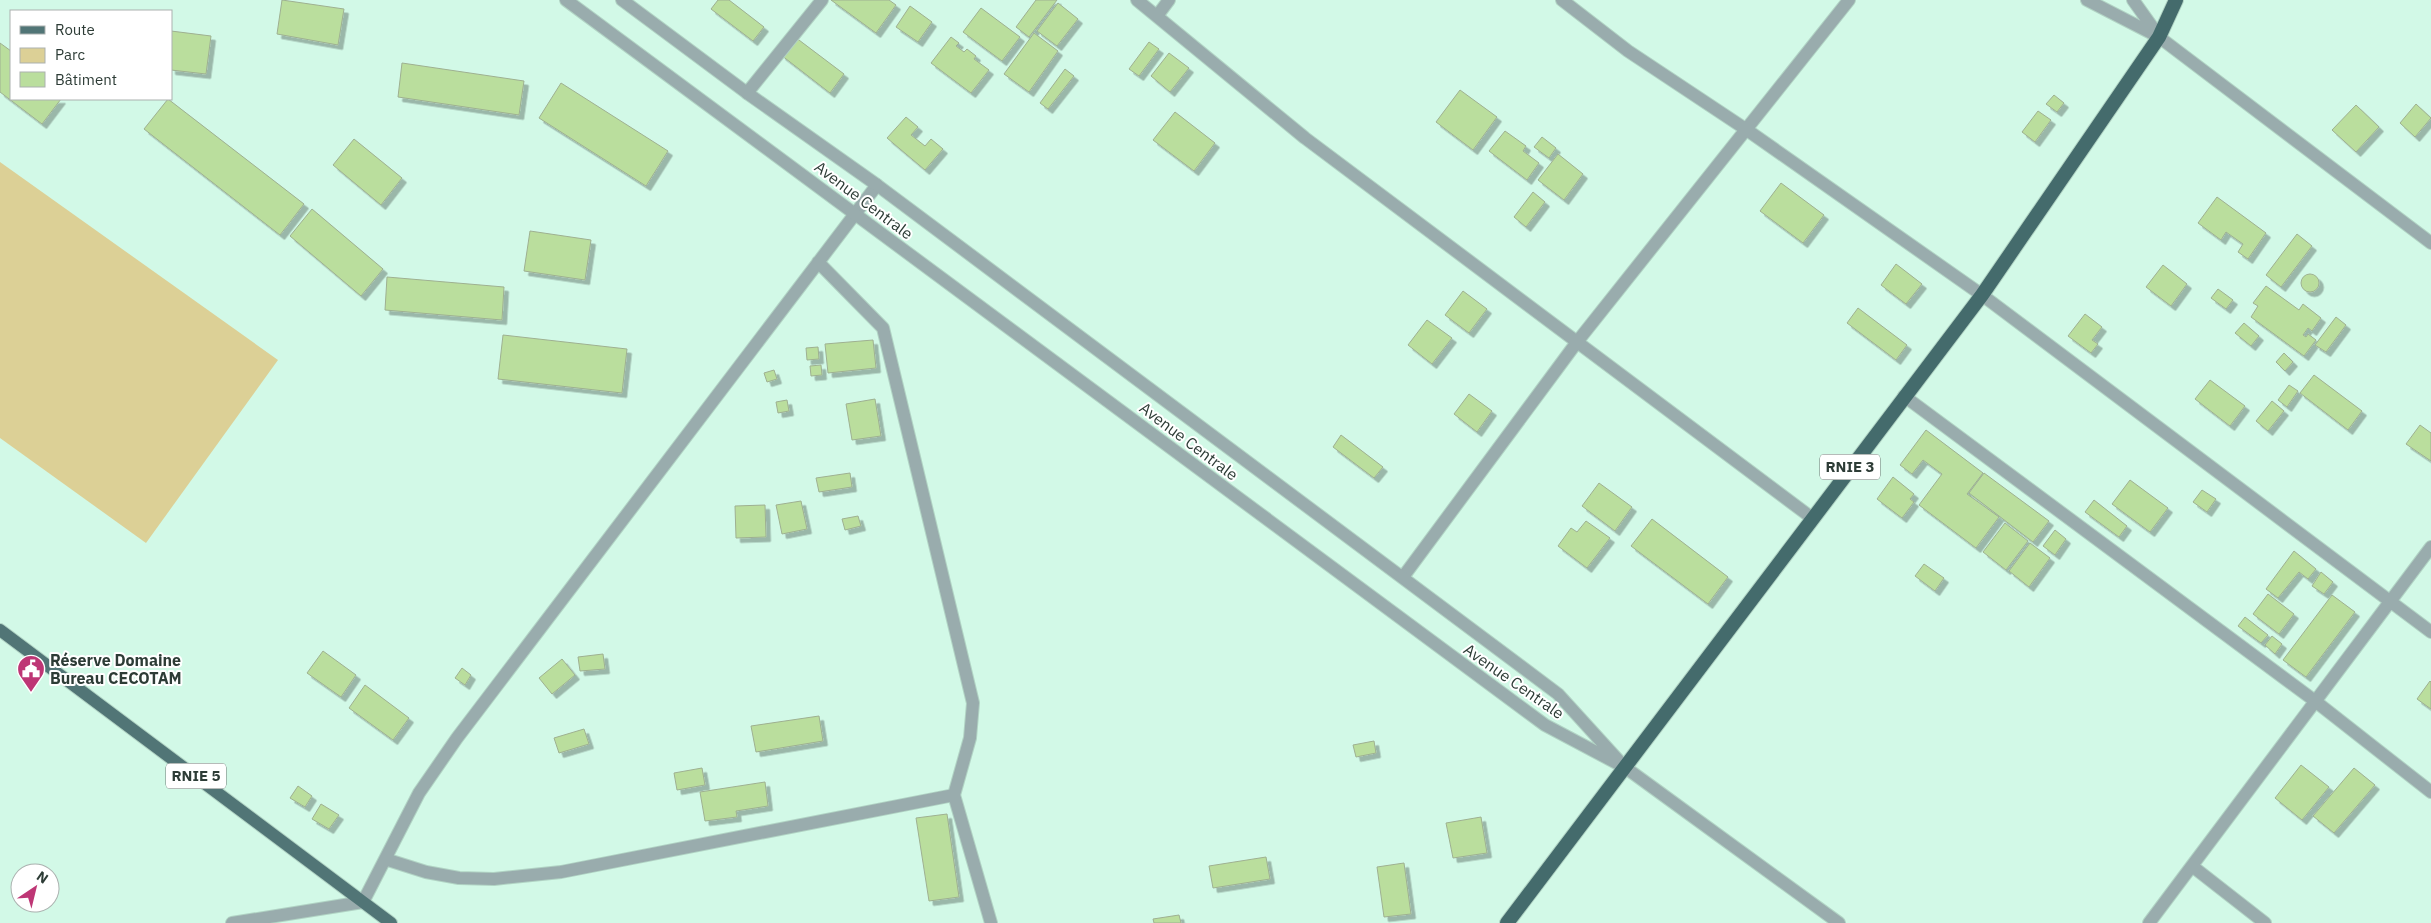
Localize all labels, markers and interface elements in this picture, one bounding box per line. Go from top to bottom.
legend [10,10,172,100]
text: Route [55,20,95,39]
text: Parc [55,45,85,64]
text: Bâtiment [55,70,117,89]
street label: Avenue Centrale [811,156,917,244]
street label: Avenue Centrale [1136,397,1242,485]
road number: RNIE 3 [1820,454,1880,480]
street label: Avenue Centrale [1460,639,1568,723]
place label: Réserve Domaine Bureau CECOTAM [50,650,182,688]
public building icon: Réserve Domaine Bureau CECOTAM [16,654,46,693]
road number: RNIE 5 [166,764,226,788]
north arrow [10,863,60,913]
text: N [33,867,52,888]

